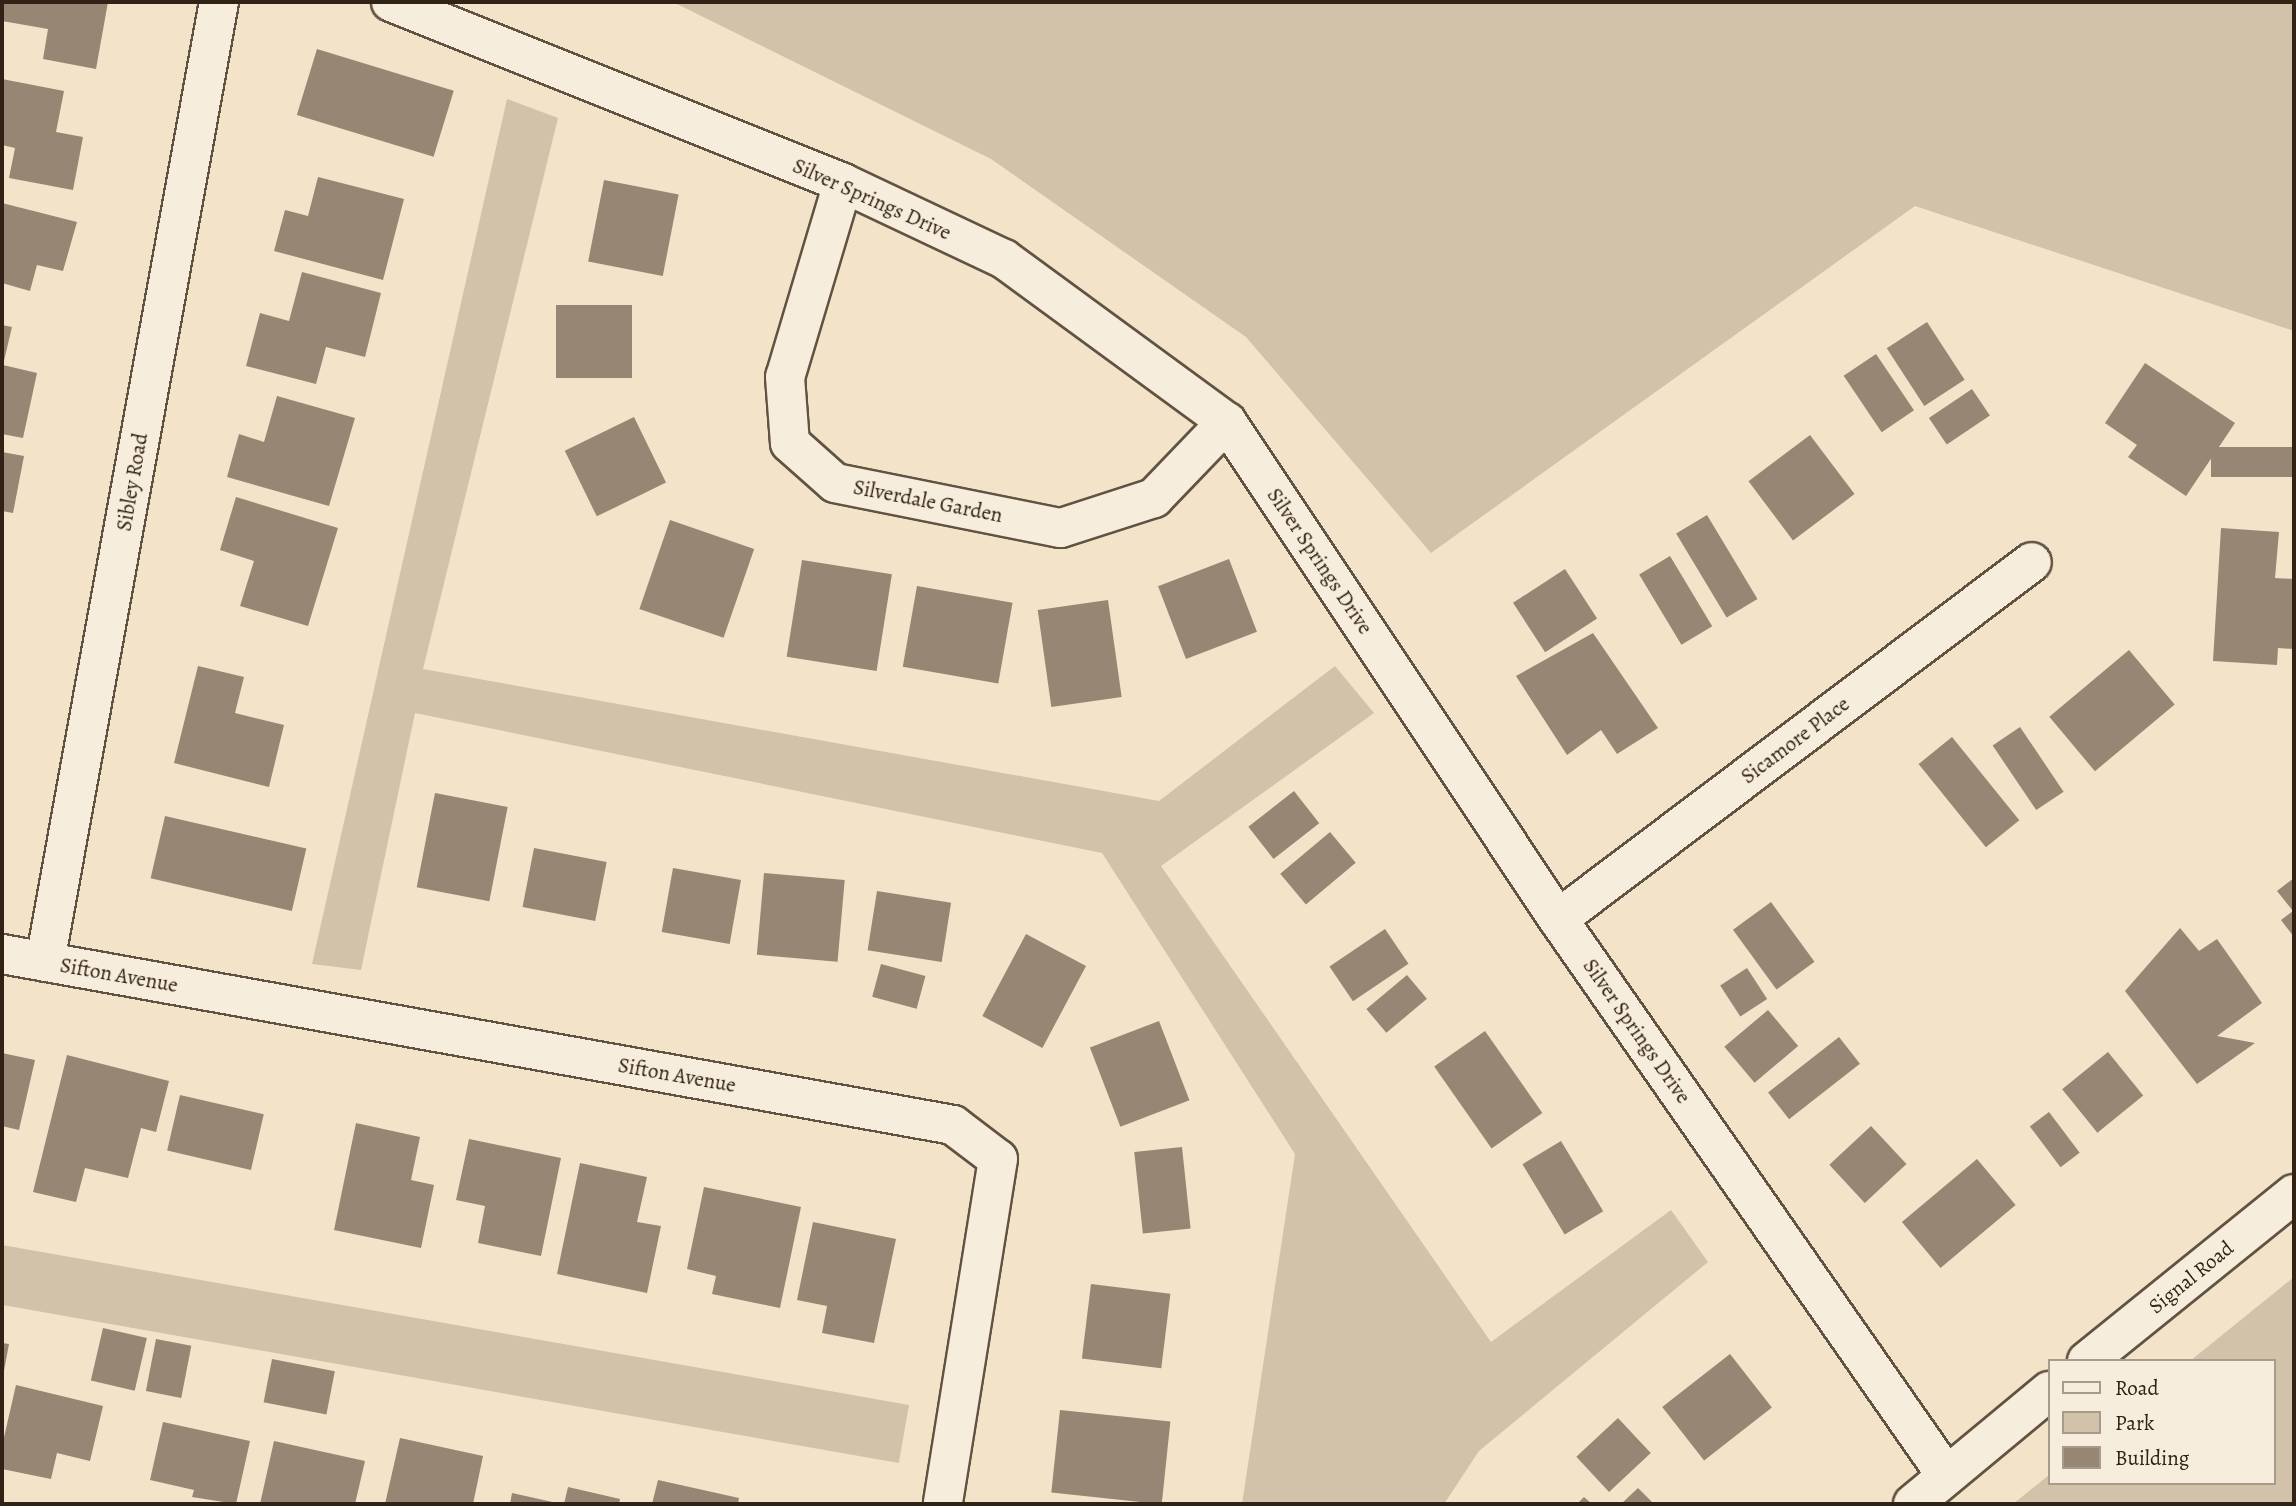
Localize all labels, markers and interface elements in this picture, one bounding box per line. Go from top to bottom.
street label: Silver Springs Drive [789,153,955,245]
street label: Sibley Road [111,431,153,533]
street label: Silverdale Garden [851,474,1005,528]
street label: Silver Springs Drive [1262,483,1378,639]
street label: Sicamore Place [1736,691,1854,789]
street label: Sifton Avenue [58,952,180,998]
street label: Silver Springs Drive [1578,954,1696,1108]
street label: Sifton Avenue [616,1052,738,1098]
street label: Signal Road [2144,1235,2238,1319]
legend [2048,1359,2275,1485]
text: Road [2115,1374,2159,1402]
text: Park [2115,1409,2154,1437]
text: Building [2115,1444,2189,1472]

